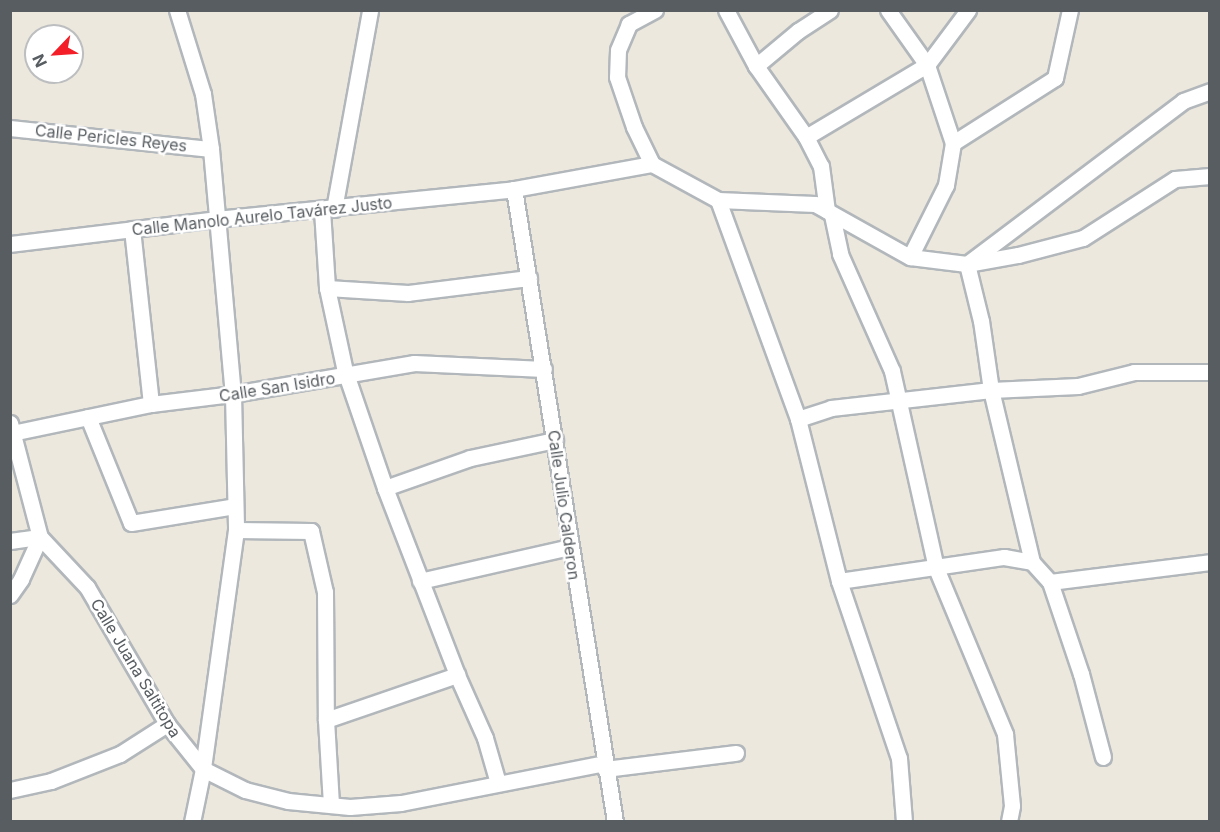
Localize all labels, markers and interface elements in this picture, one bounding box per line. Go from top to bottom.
north arrow [24,24,84,84]
text: N [28,51,51,71]
street label: Calle Pericles Reyes [34,120,188,156]
street label: Calle Manolo Aurelo Tavárez Justo [131,193,393,239]
street label: Calle San Isidro [218,368,336,406]
street label: Calle Julio Calderon [544,429,584,581]
street label: Calle Juana Saltitopa [87,595,185,741]

